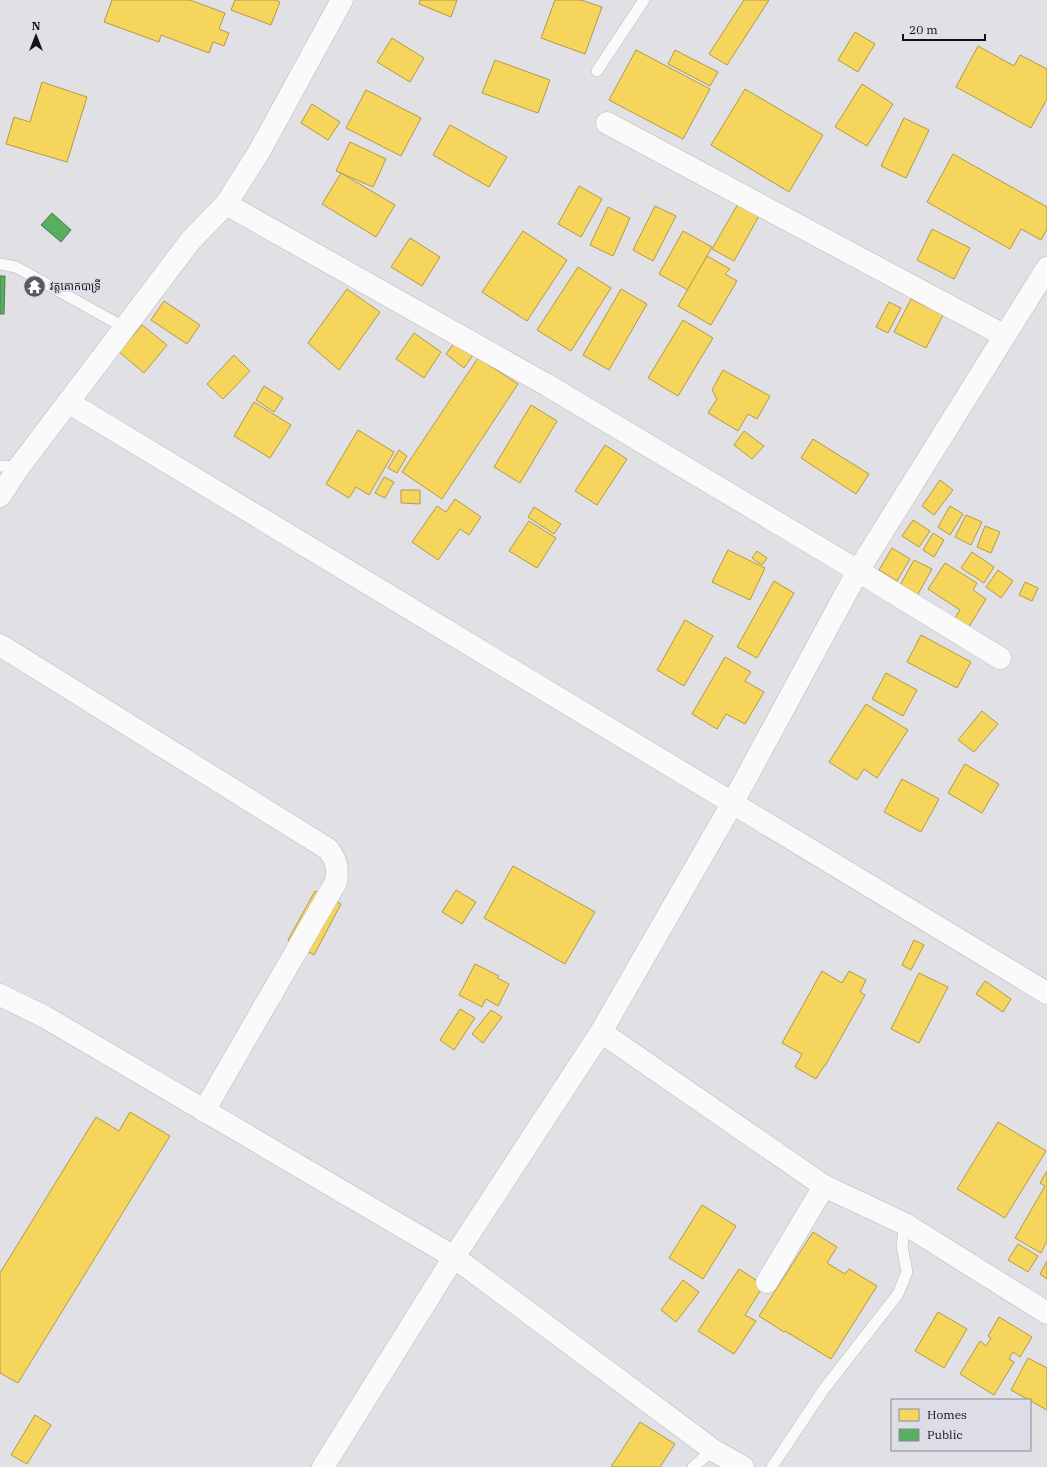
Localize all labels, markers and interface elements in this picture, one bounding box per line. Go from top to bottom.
north arrow [16,16,56,56]
scale bar [903,16,985,42]
text: N [32,19,41,33]
text: 20 m [909,22,938,37]
temple icon: វត្តគោកបាទ្រី [22,273,48,299]
place label: វត្តគោកបាទ្រី [50,279,101,293]
legend [891,1399,1031,1451]
text: Homes [927,1407,967,1422]
text: Public [927,1427,963,1442]

